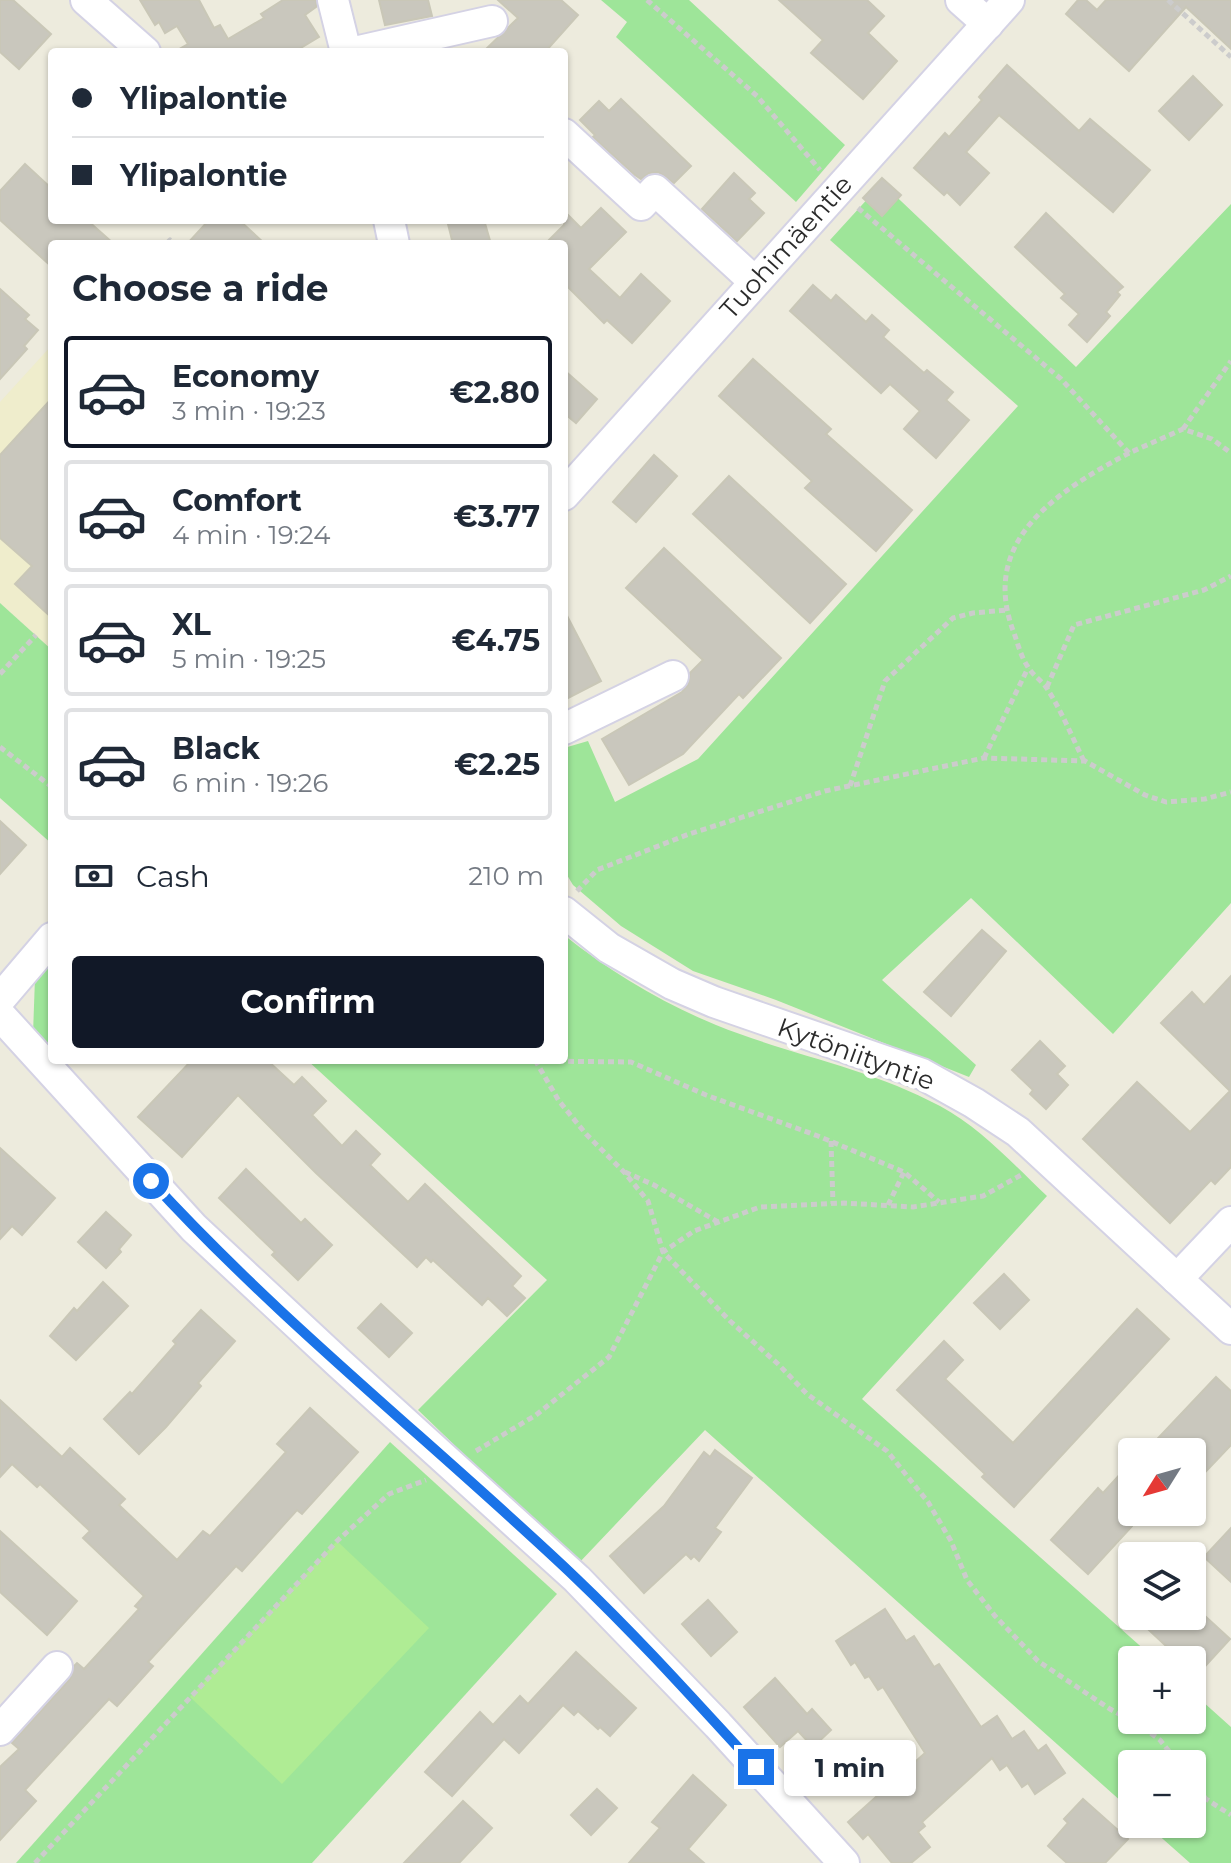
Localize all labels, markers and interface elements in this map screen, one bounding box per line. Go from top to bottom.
text: Ylipalontie [120,80,287,117]
text: Ylipalontie [120,157,287,194]
street label: Tuohimäentie [713,169,859,325]
text: Choose a ride [72,266,329,310]
icon: car [76,356,148,428]
text: Economy [172,358,319,395]
text: €2.80 [449,374,540,411]
text: 3 min · 19:23 [172,395,326,427]
icon: car [76,480,148,552]
text: Comfort [172,482,302,519]
text: €3.77 [453,498,540,535]
text: 4 min · 19:24 [172,519,330,551]
icon: car [76,604,148,676]
text: XL [172,606,211,643]
text: €4.75 [452,622,540,659]
text: 5 min · 19:25 [172,643,326,675]
icon: car [76,728,148,800]
text: Black [172,730,260,767]
text: €2.25 [454,746,540,783]
text: 6 min · 19:26 [172,767,328,799]
icon: cash [72,854,116,898]
text: Cash [136,858,210,895]
text: 210 m [468,860,544,892]
button: Confirm [72,956,544,1048]
street label: Kytöniityntie [773,1011,939,1097]
route start [133,1163,169,1199]
north arrow [1118,1438,1206,1526]
map controls [1118,1438,1206,1838]
button: layers [1118,1542,1206,1630]
button: + [1118,1646,1206,1734]
callout: 1 min [784,1739,916,1795]
route end [738,1749,774,1785]
button: − [1118,1750,1206,1838]
text: 1 min [815,1752,885,1784]

